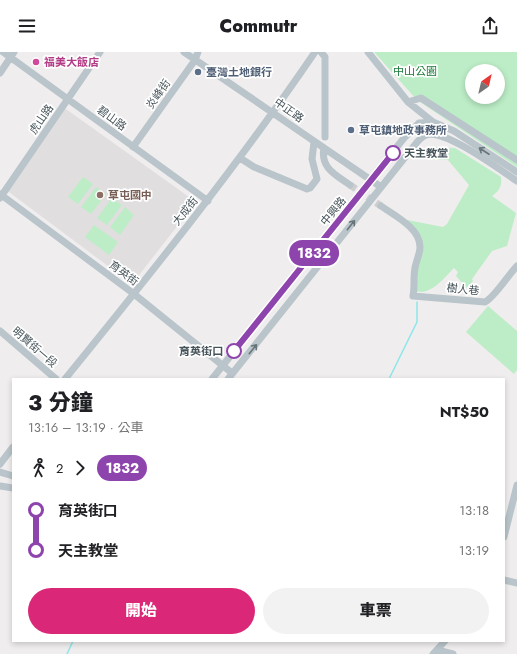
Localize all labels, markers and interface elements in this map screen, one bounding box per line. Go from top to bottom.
text: Commutr [219,13,298,39]
icon: menu [16,15,38,37]
icon: share [479,15,501,37]
place label: 福美大飯店 [44,54,99,70]
marker: 福美大飯店 [31,57,41,67]
park label: 中山公園 [393,63,437,79]
place label: 臺灣土地銀行 [206,64,272,80]
north arrow [465,64,505,104]
map controls [465,64,505,104]
marker: 臺灣土地銀行 [193,67,203,77]
street label: 炎峰街 [142,76,174,112]
street label: 中正路 [271,94,307,126]
street label: 虎山路 [25,101,57,137]
street label: 碧山路 [94,102,130,134]
place label: 草屯鎮地政事務所 [359,122,447,138]
marker: 草屯鎮地政事務所 [346,125,356,135]
marker: 天主教堂 [385,145,401,161]
place label: 天主教堂 [404,145,448,161]
one-way arrow [479,147,490,155]
place label: 草屯國中 [108,187,152,203]
marker: 草屯國中 [95,190,105,200]
street label: 大成街 [168,193,202,229]
street label: 中興路 [316,193,350,229]
one-way arrow [346,219,355,230]
line badge: 1832 [286,240,342,266]
text: 1832 [297,243,331,263]
street label: 育英街 [106,257,142,289]
street label: 樹人巷 [446,279,480,299]
street label: 明賢街一段 [9,323,61,371]
place label: 育英街口 [179,343,223,359]
marker: 育英街口 [226,343,242,359]
one-way arrow [248,343,257,354]
text: 3 分鐘 [28,386,93,418]
text: NT$50 [440,401,489,423]
text: 13:16 – 13:19 · 公車 [28,418,144,437]
icon: walk [28,457,50,479]
icon: forward [69,457,91,479]
text: 1832 [105,458,139,478]
text: 2 [56,459,63,478]
text: 育英街口 [58,500,118,522]
text: 13:18 [459,501,489,520]
text: 天主教堂 [58,540,118,562]
text: 13:19 [459,541,489,560]
button: 開始 [28,588,255,634]
button: 車票 [263,588,489,634]

